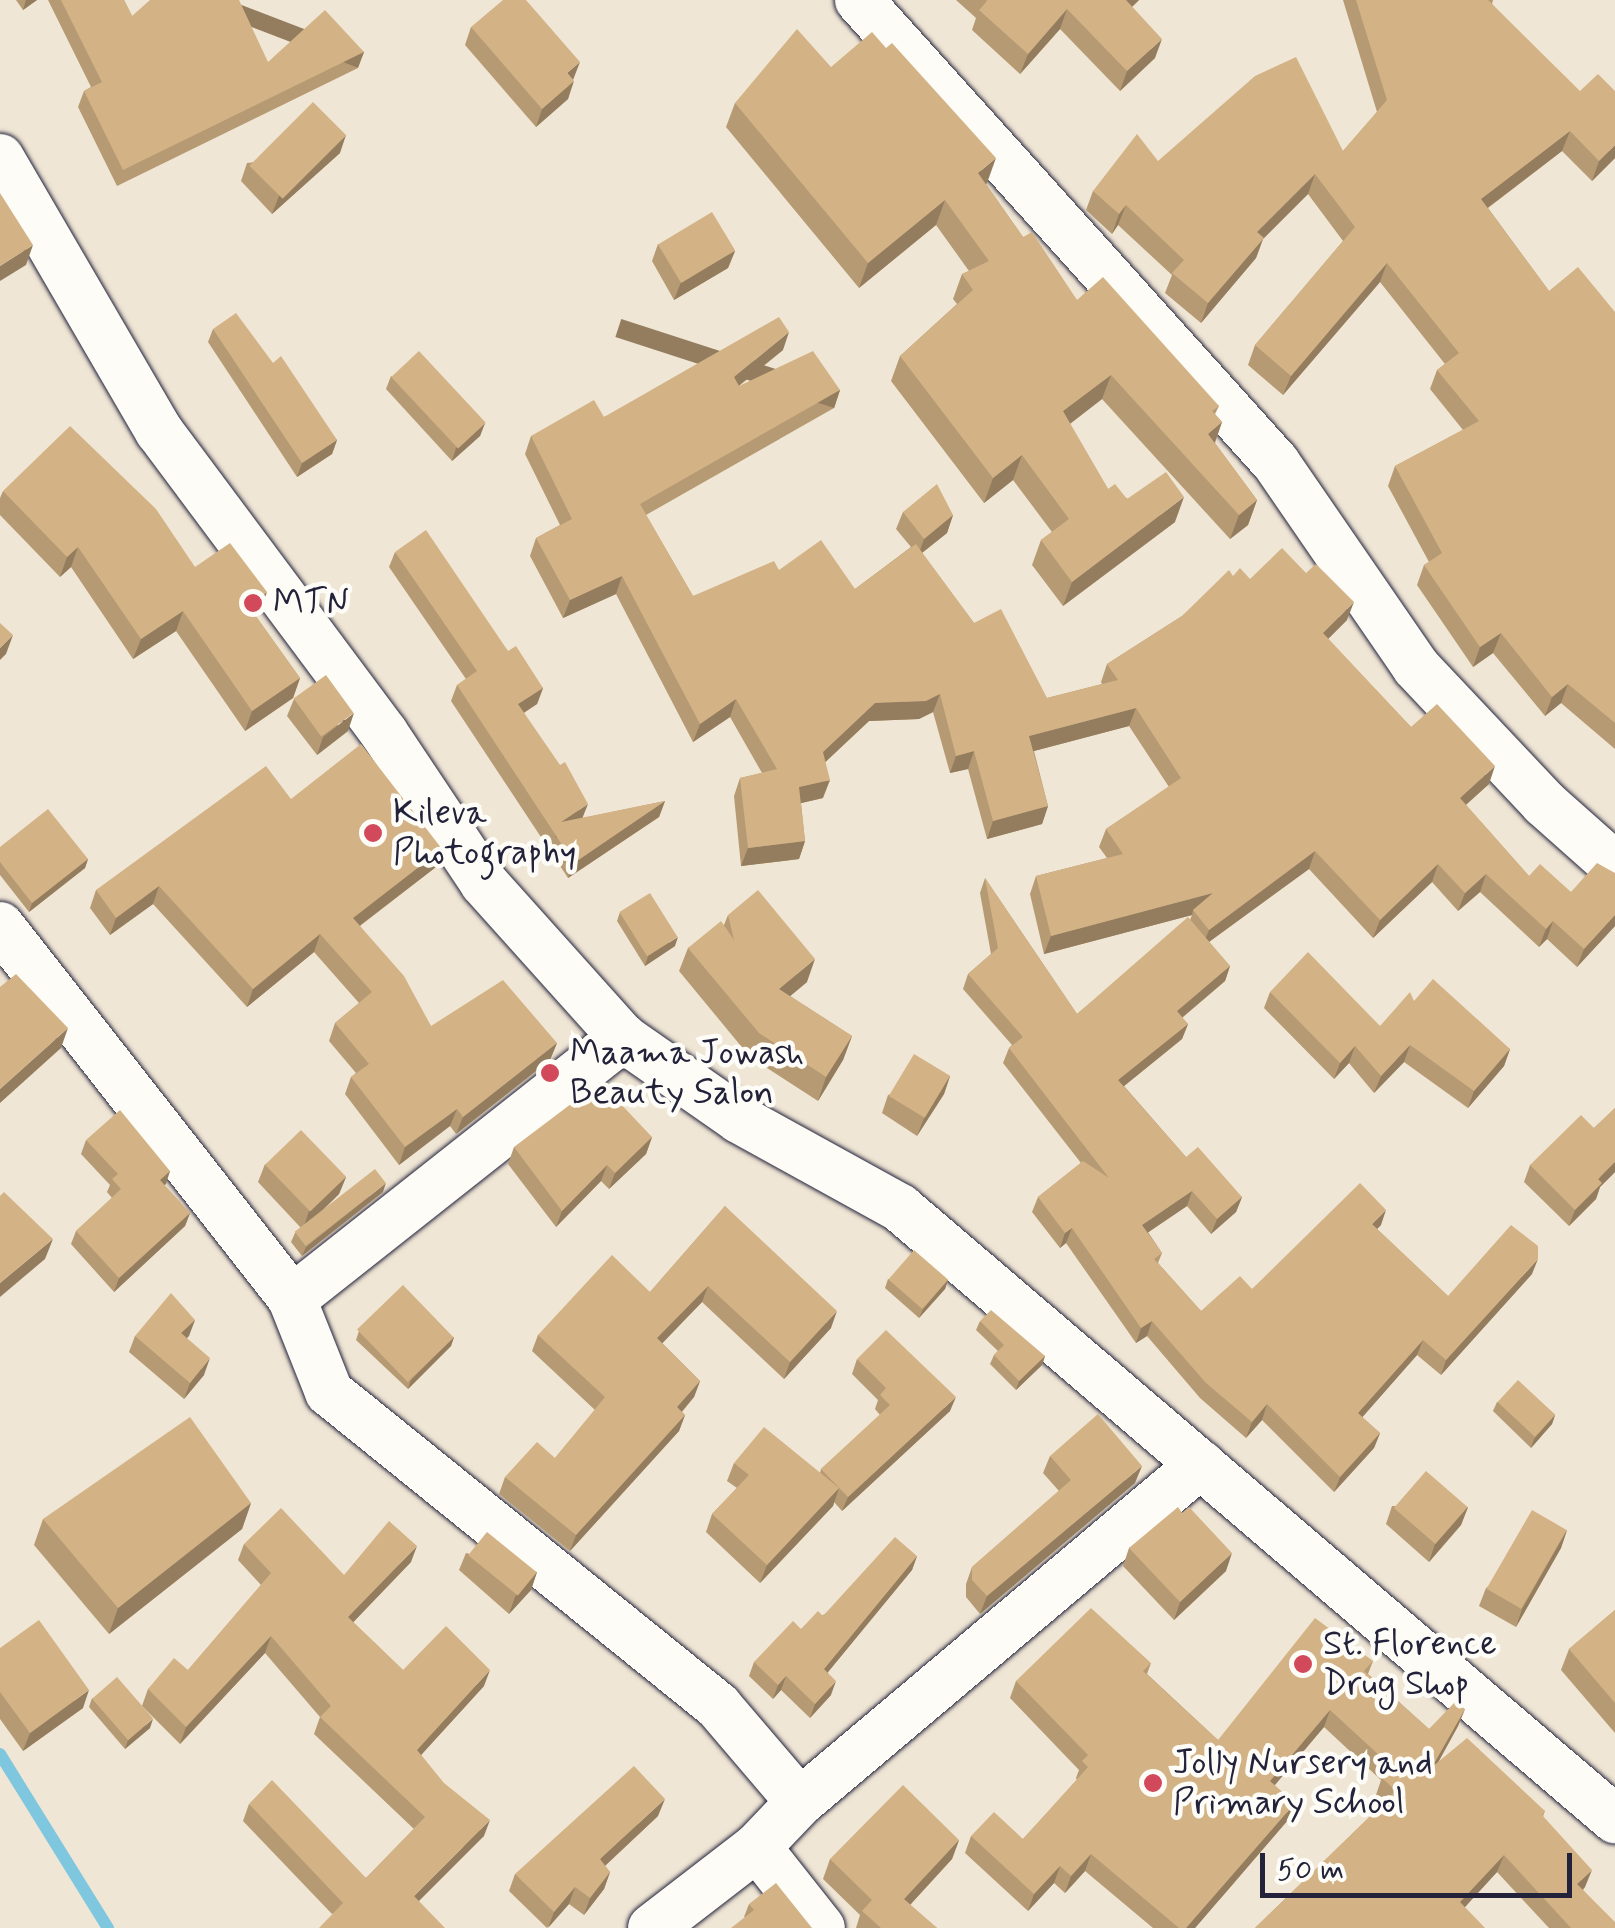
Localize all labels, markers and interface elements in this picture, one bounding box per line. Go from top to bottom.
place label: MTN [273,582,349,624]
marker: MTN [242,592,264,614]
place label: Kileva Photography [393,792,576,874]
marker: Kileva Photography [362,822,384,844]
place label: Maama Jowash Beauty Salon [570,1032,802,1114]
marker: Maama Jowash Beauty Salon [539,1062,561,1084]
place label: St. Florence Drug Shop [1323,1623,1497,1705]
marker: St. Florence Drug Shop [1292,1653,1314,1675]
place label: Jolly Nursery and Primary School [1173,1742,1428,1824]
marker: Jolly Nursery and Primary School [1142,1772,1164,1794]
scale bar [1265,1833,1578,1895]
text: 50 m [1277,1851,1344,1890]

